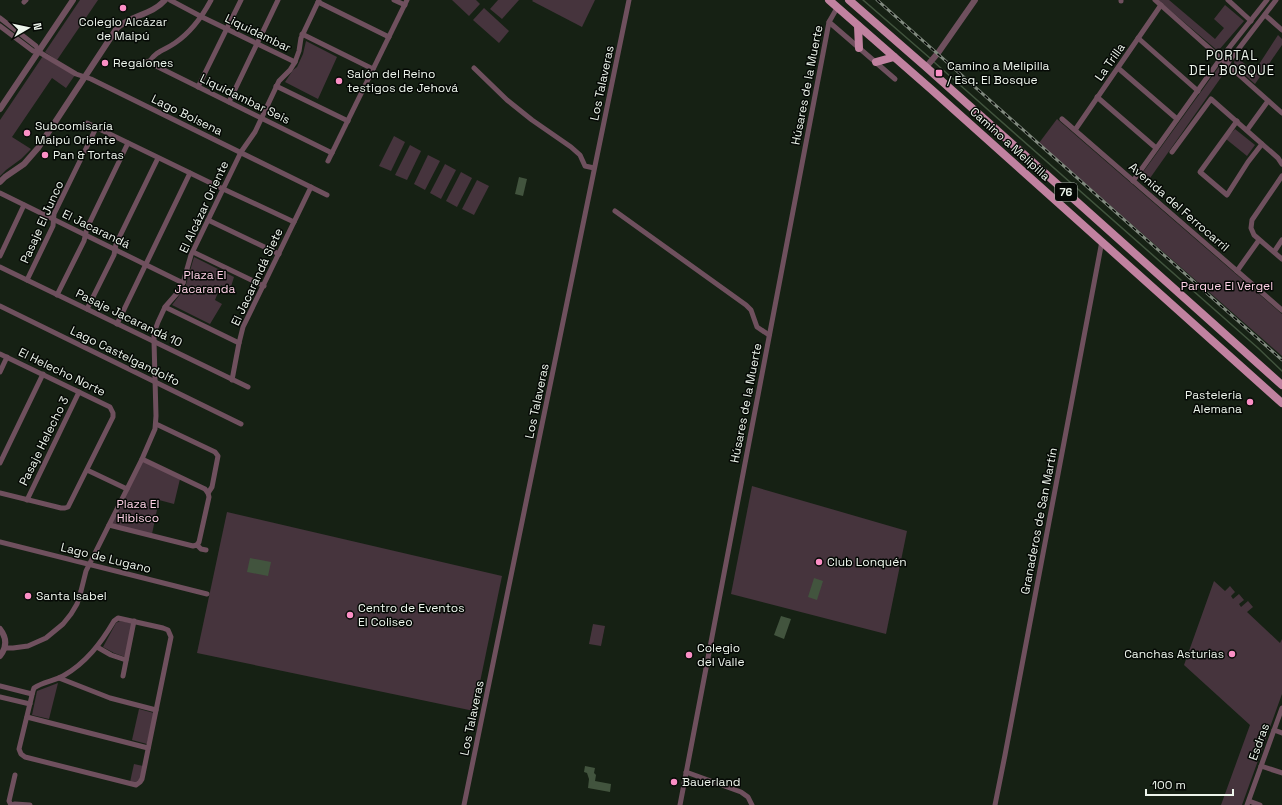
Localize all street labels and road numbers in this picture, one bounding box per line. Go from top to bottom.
street label: Liquidambar [222,10,294,56]
street label: Húsares de la Muerte [788,24,826,146]
street label: La Trilla [1091,40,1129,84]
street label: Los Talaveras [586,44,618,122]
street label: Liquidambar Seis [197,70,293,128]
street label: Lago Bolsena [149,91,225,139]
street label: Camino a Melipilla [967,104,1054,184]
street label: El Alcázar Oriente [176,158,232,256]
street label: Avenida del Ferrocarril [1125,159,1233,255]
street label: Pasaje El Junco [17,178,67,266]
road number: 76 [1055,183,1077,201]
street label: El Jacarandá [59,206,133,252]
street label: El Jacarandá Siete [227,225,287,329]
street label: Pasaje Jacarandá 10 [73,285,185,351]
street label: Lago Castelgandolfo [68,322,182,390]
street label: Húsares de la Muerte [727,342,765,464]
street label: El Helecho Norte [16,344,108,400]
street label: Los Talaveras [521,362,553,440]
street label: Pasaje Helecho 3 [15,394,73,488]
street label: Granaderos de San Martín [1017,446,1061,596]
street label: Lago de Lugano [59,539,153,577]
street label: Los Talaveras [456,679,488,757]
street label: Esdras [1245,721,1273,763]

